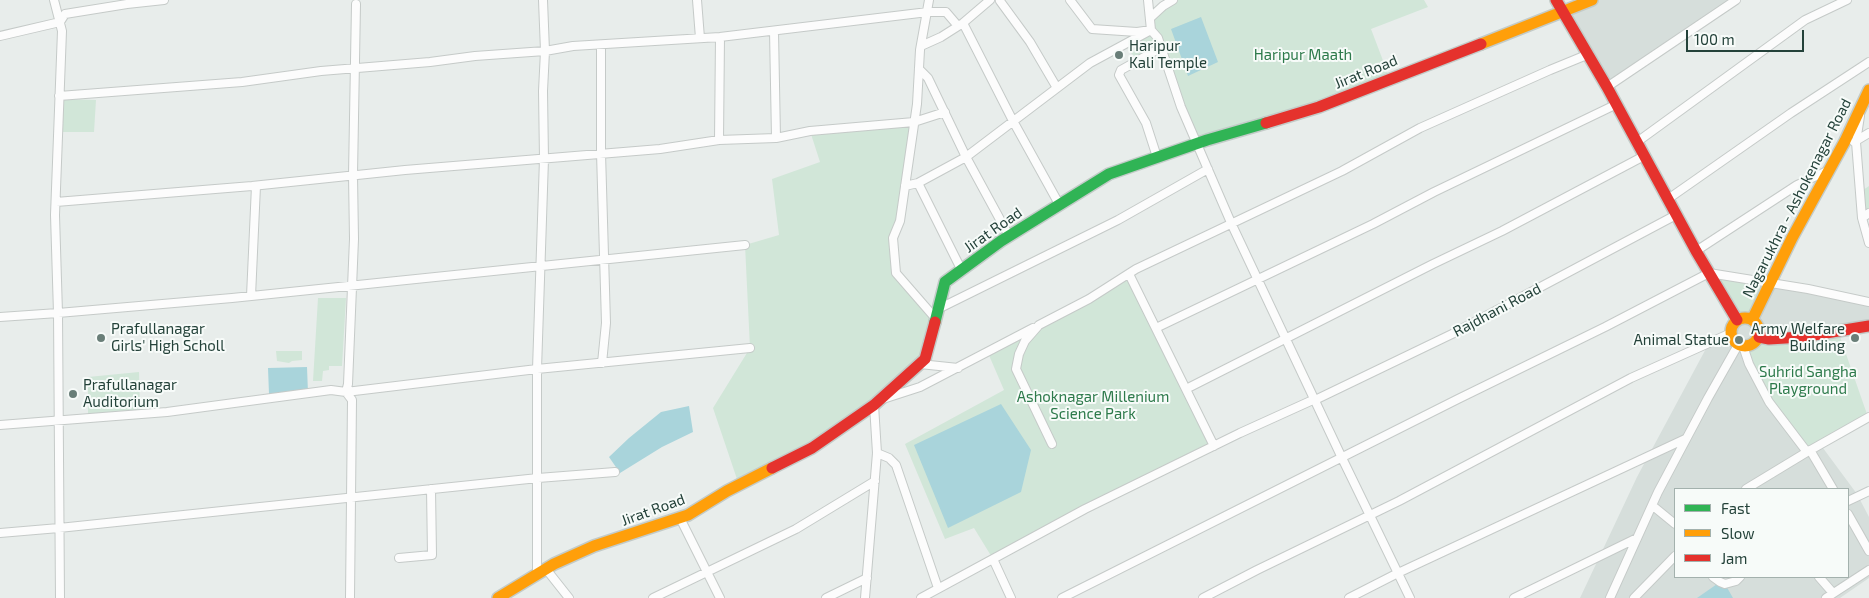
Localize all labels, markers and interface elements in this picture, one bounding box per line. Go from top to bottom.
scale bar [1689,20,1806,52]
text: 100 m [1694,30,1735,48]
place label: Haripur Kali Temple [1129,37,1207,72]
park label: Haripur Maath [1254,46,1352,64]
marker: Haripur Kali Temple [1113,49,1125,61]
street label: Jirat Road [1332,51,1400,93]
street label: Nagarukhra - Ashokenagar Road [1739,95,1855,301]
street label: Jirat Road [961,204,1025,256]
street label: Rajdhani Road [1450,279,1544,341]
place label: Prafullanagar Girls' High Scholl [111,320,225,355]
place label: Army Welfare Building [1751,320,1845,355]
place label: Animal Statue [1633,331,1729,349]
marker: Prafullanagar Girls' High Scholl [95,332,107,344]
marker: Army Welfare Building [1849,332,1861,344]
marker: Animal Statue [1733,334,1745,346]
park label: Suhrid Sangha Playground [1759,363,1857,398]
place label: Prafullanagar Auditorium [83,376,177,411]
marker: Prafullanagar Auditorium [67,388,79,400]
park label: Ashoknagar Millenium Science Park [1017,388,1169,423]
legend [1674,488,1849,578]
street label: Jirat Road [619,490,687,530]
text: Fast [1721,499,1750,517]
text: Slow [1721,524,1755,542]
text: Jam [1721,549,1747,567]

